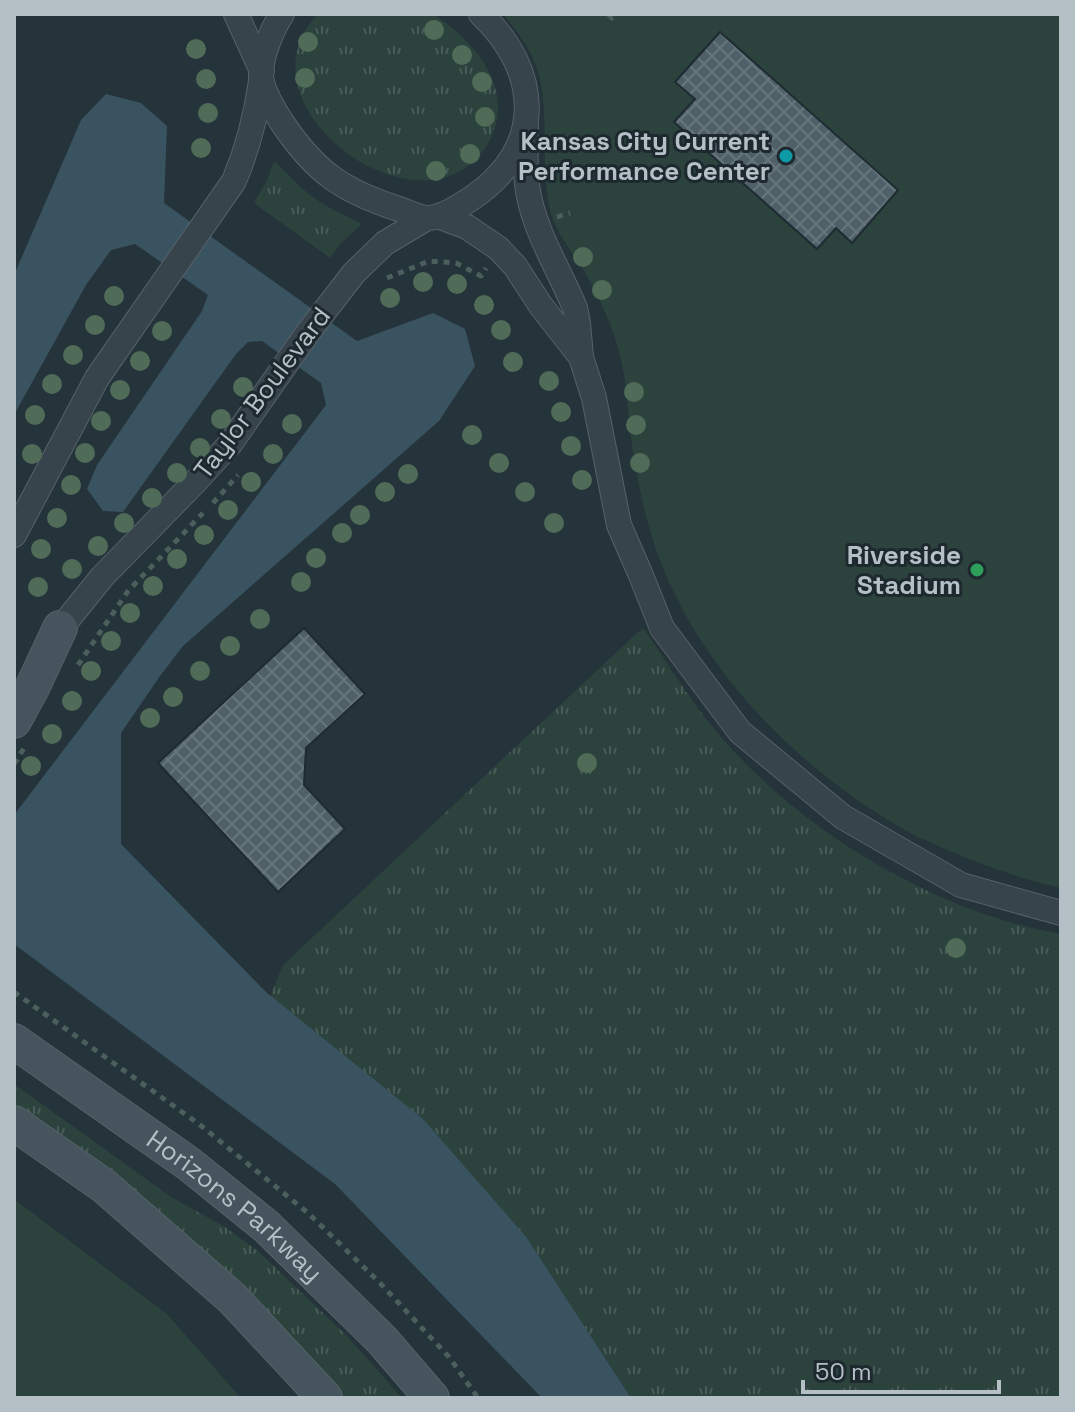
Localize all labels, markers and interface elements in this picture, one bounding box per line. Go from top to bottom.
place label: Kansas City Current Performance Center [518,124,770,188]
marker: Kansas City Current Performance Center [777,147,795,165]
street label: Taylor Boulevard [186,300,338,486]
place label: Riverside Stadium [847,538,961,602]
marker: Riverside Stadium [968,561,986,579]
street label: Horizons Parkway [140,1123,330,1289]
scale bar [803,1344,999,1394]
text: 50 m [815,1356,872,1387]

